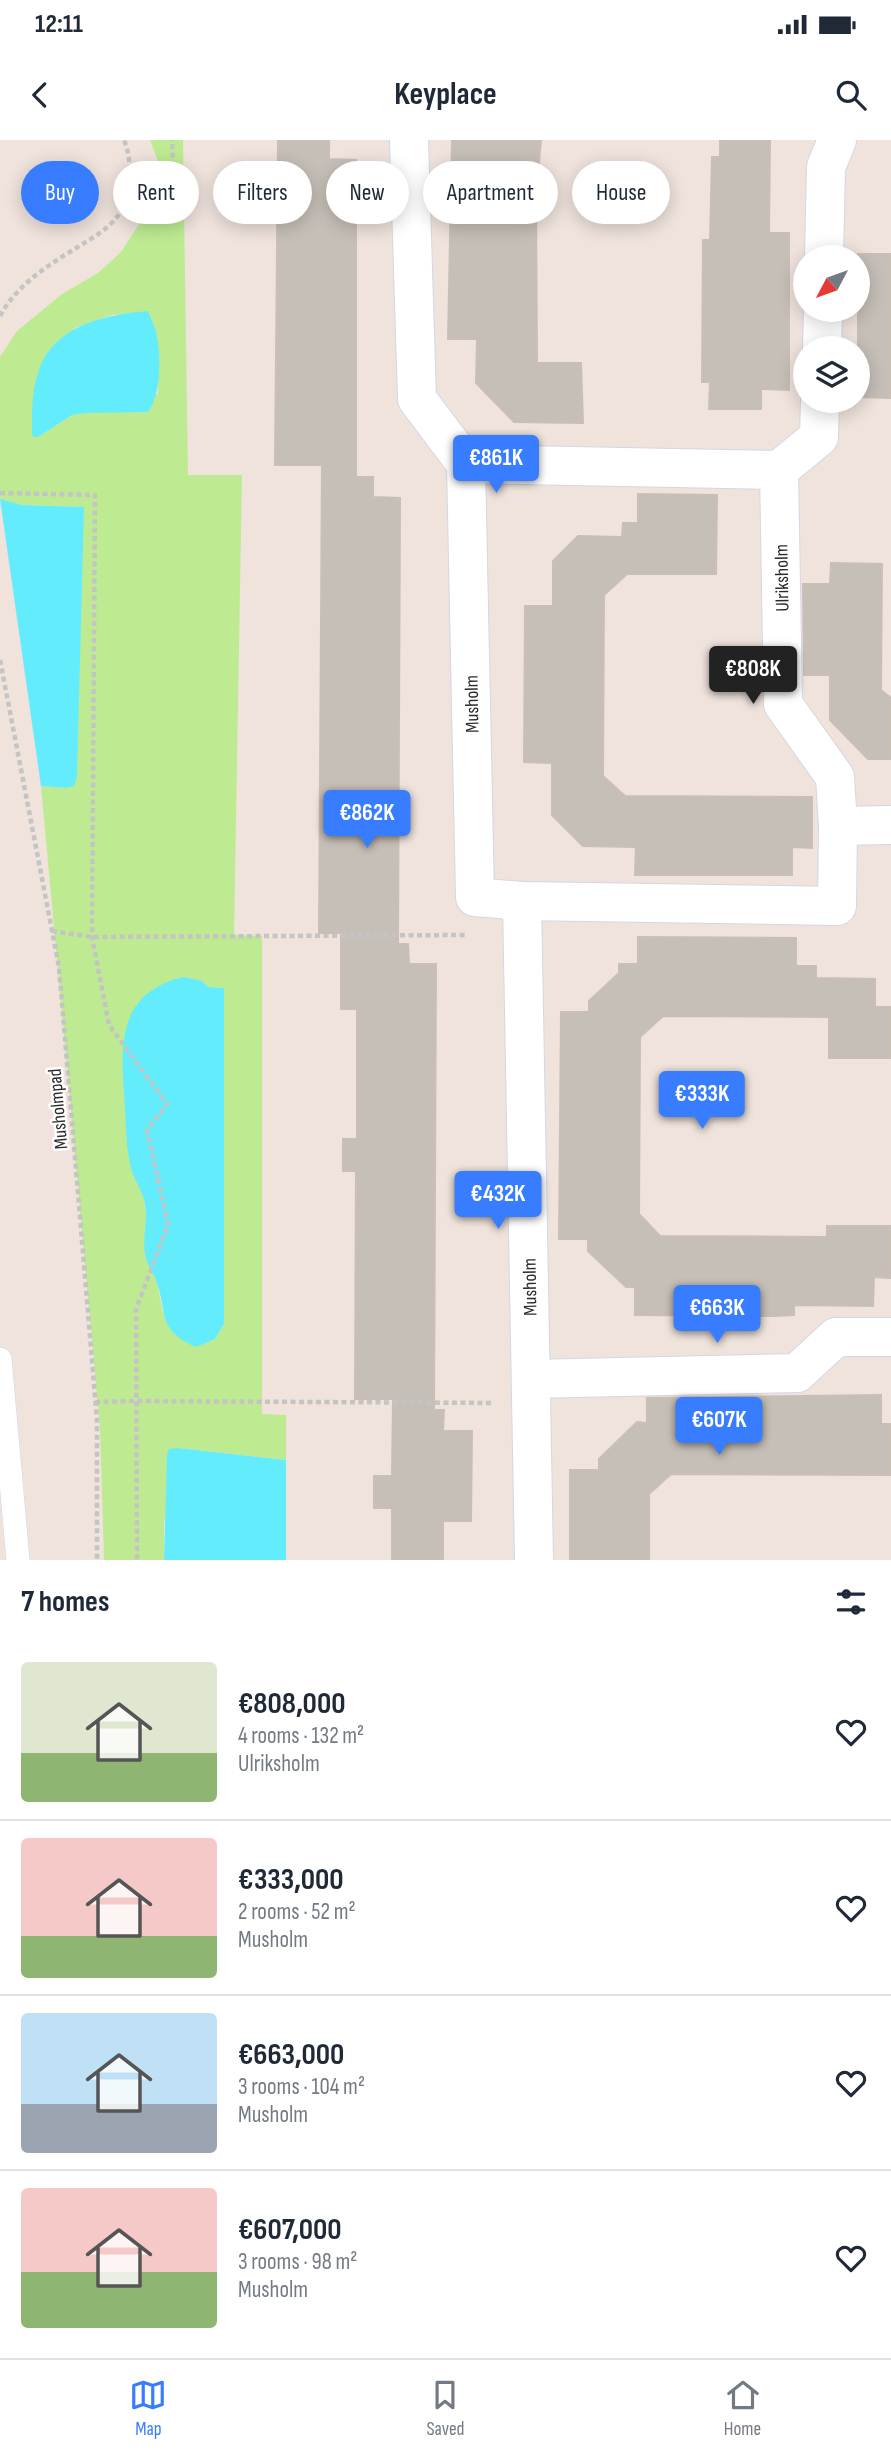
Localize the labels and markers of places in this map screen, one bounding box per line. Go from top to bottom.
pin: €861K [447,436,545,495]
pin: €808K [704,646,802,706]
pin: €862K [318,790,416,850]
pin: €333K [653,1072,751,1131]
pin: €432K [449,1172,547,1231]
pin: €663K [668,1286,766,1345]
pin: €607K [670,1398,768,1457]

